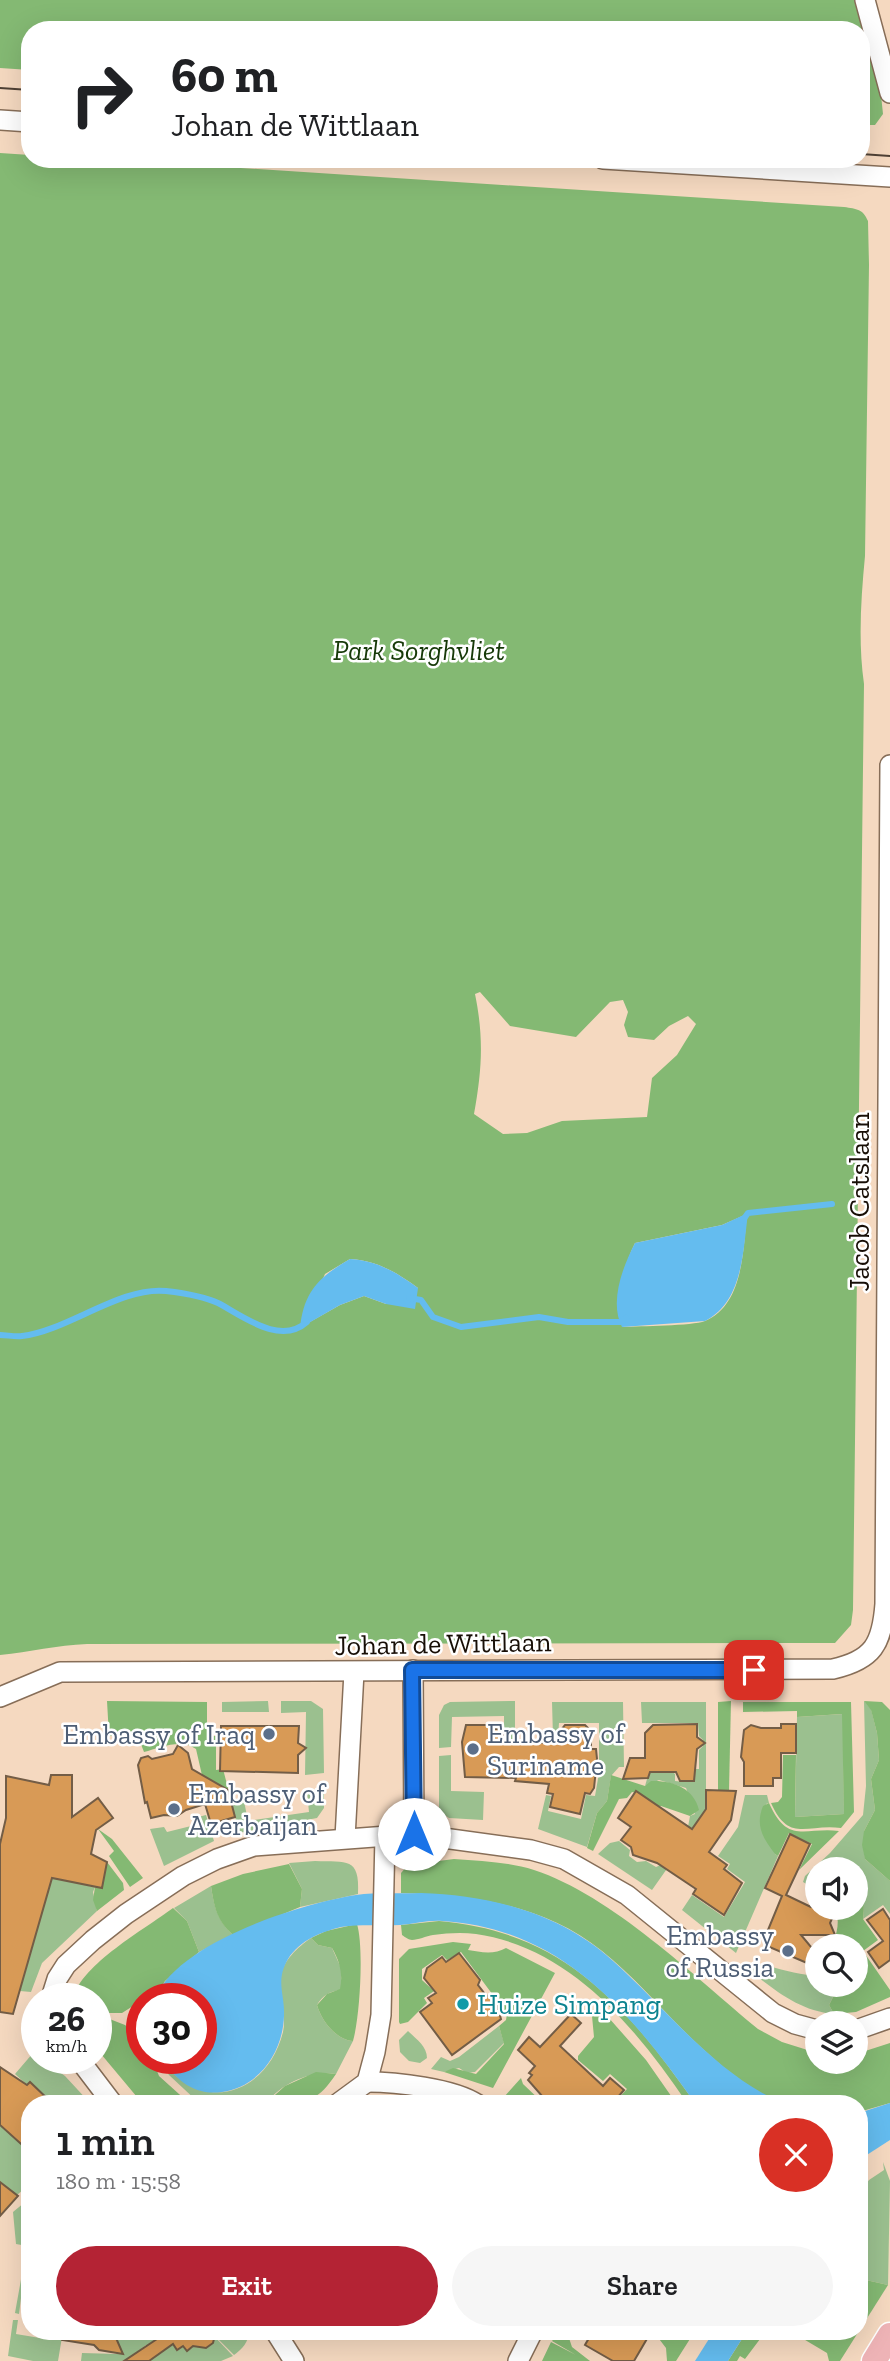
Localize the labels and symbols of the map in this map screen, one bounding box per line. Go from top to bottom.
park label: Park Sorghvliet [333,634,505,667]
street label: Jacob Catslaan [843,1113,876,1291]
street label: Johan de Wittlaan [334,1625,552,1662]
pin [724,1640,784,1700]
place label: Embassy of Suriname [487,1717,626,1782]
place label: Embassy of Iraq [62,1718,255,1751]
marker: Embassy of Iraq [261,1726,277,1742]
marker: Embassy of Suriname [465,1741,481,1757]
place label: Embassy of Azerbaijan [188,1777,327,1842]
position arrow [377,1797,451,1871]
marker: Embassy of Azerbaijan [166,1801,182,1817]
place label: Embassy of Russia [665,1919,775,1984]
marker: Embassy of Russia [780,1943,796,1959]
speed limit sign: 30 [126,1983,217,2074]
place label: Huize Simpang [477,1988,661,2021]
marker: Huize Simpang [455,1996,471,2012]

